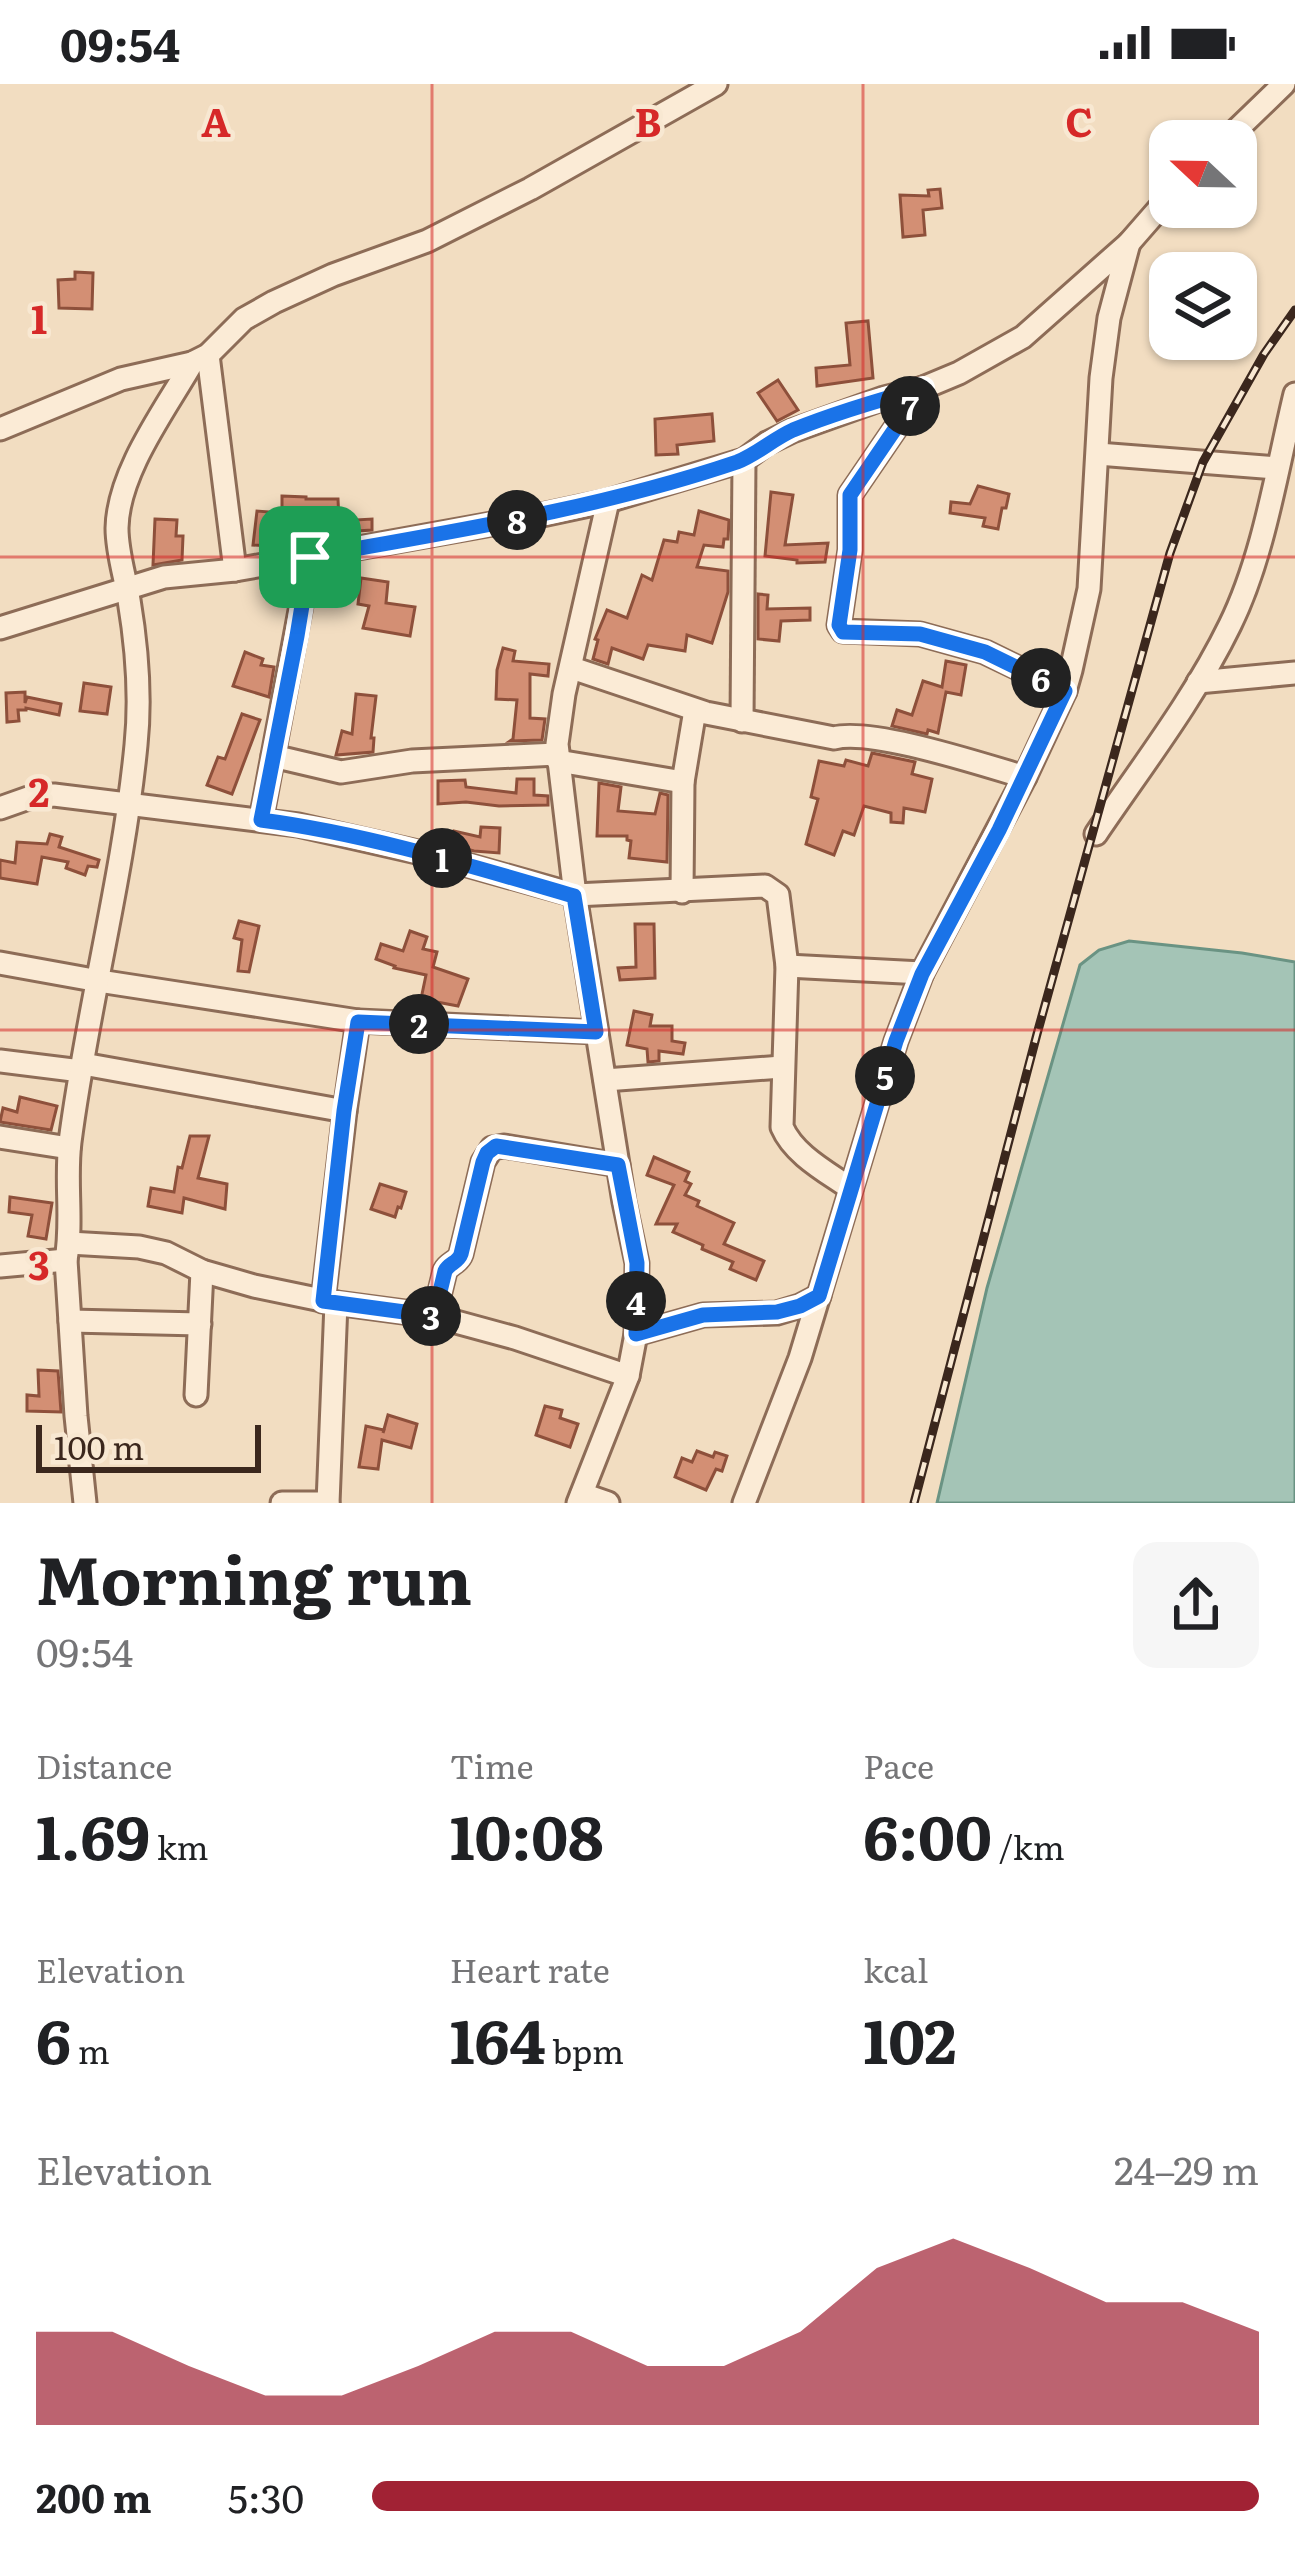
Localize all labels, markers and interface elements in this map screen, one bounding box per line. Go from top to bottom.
text: 09:54 [60,9,180,76]
text: A [201,91,231,149]
text: B [635,91,661,149]
text: C [1065,91,1093,149]
north arrow [1149,120,1257,228]
map controls [1149,120,1257,360]
button: layers [1149,252,1257,360]
text: 1 [31,288,47,346]
pin: 7 [880,376,940,436]
text: 7 [901,381,919,430]
pin: 8 [487,490,547,550]
text: 8 [507,495,527,544]
pin [259,506,361,608]
icon: arrive [277,524,343,590]
pin: 6 [1011,648,1071,708]
text: 6 [1031,653,1051,702]
text: 2 [29,761,49,819]
pin: 1 [412,828,472,888]
text: 1 [435,833,449,882]
pin: 2 [389,994,449,1054]
text: 2 [410,999,428,1048]
pin: 5 [855,1046,915,1106]
text: 5 [876,1051,894,1100]
text: 3 [28,1234,50,1292]
pin: 4 [606,1271,666,1331]
text: 4 [626,1276,646,1325]
pin: 3 [401,1286,461,1346]
text: 3 [422,1291,440,1340]
scale bar [36,1419,261,1472]
text: 100 m [54,1421,144,1470]
text: Morning run [36,1527,472,1625]
button: share [1133,1542,1259,1668]
text: 09:54 [36,1621,133,1679]
text: Distance [36,1740,172,1789]
text: Time [450,1740,534,1789]
text: Pace [863,1740,934,1789]
text: 1.69 [36,1789,150,1878]
text: 10:08 [450,1789,604,1878]
text: 6:00 [863,1789,992,1878]
text: km [150,1821,209,1870]
text: /km [992,1821,1065,1870]
text: Elevation [36,1944,185,1993]
text: Heart rate [450,1944,610,1993]
text: kcal [863,1944,928,1993]
text: 6 [36,1993,71,2082]
text: 164 [450,1993,546,2082]
text: 102 [863,1993,956,2082]
text: m [71,2025,110,2074]
text: bpm [546,2025,624,2074]
text: Elevation [36,2139,212,2197]
text: 24–29 m [1114,2139,1259,2197]
text: 200 m [36,2467,152,2525]
text: 5:30 [228,2467,304,2525]

